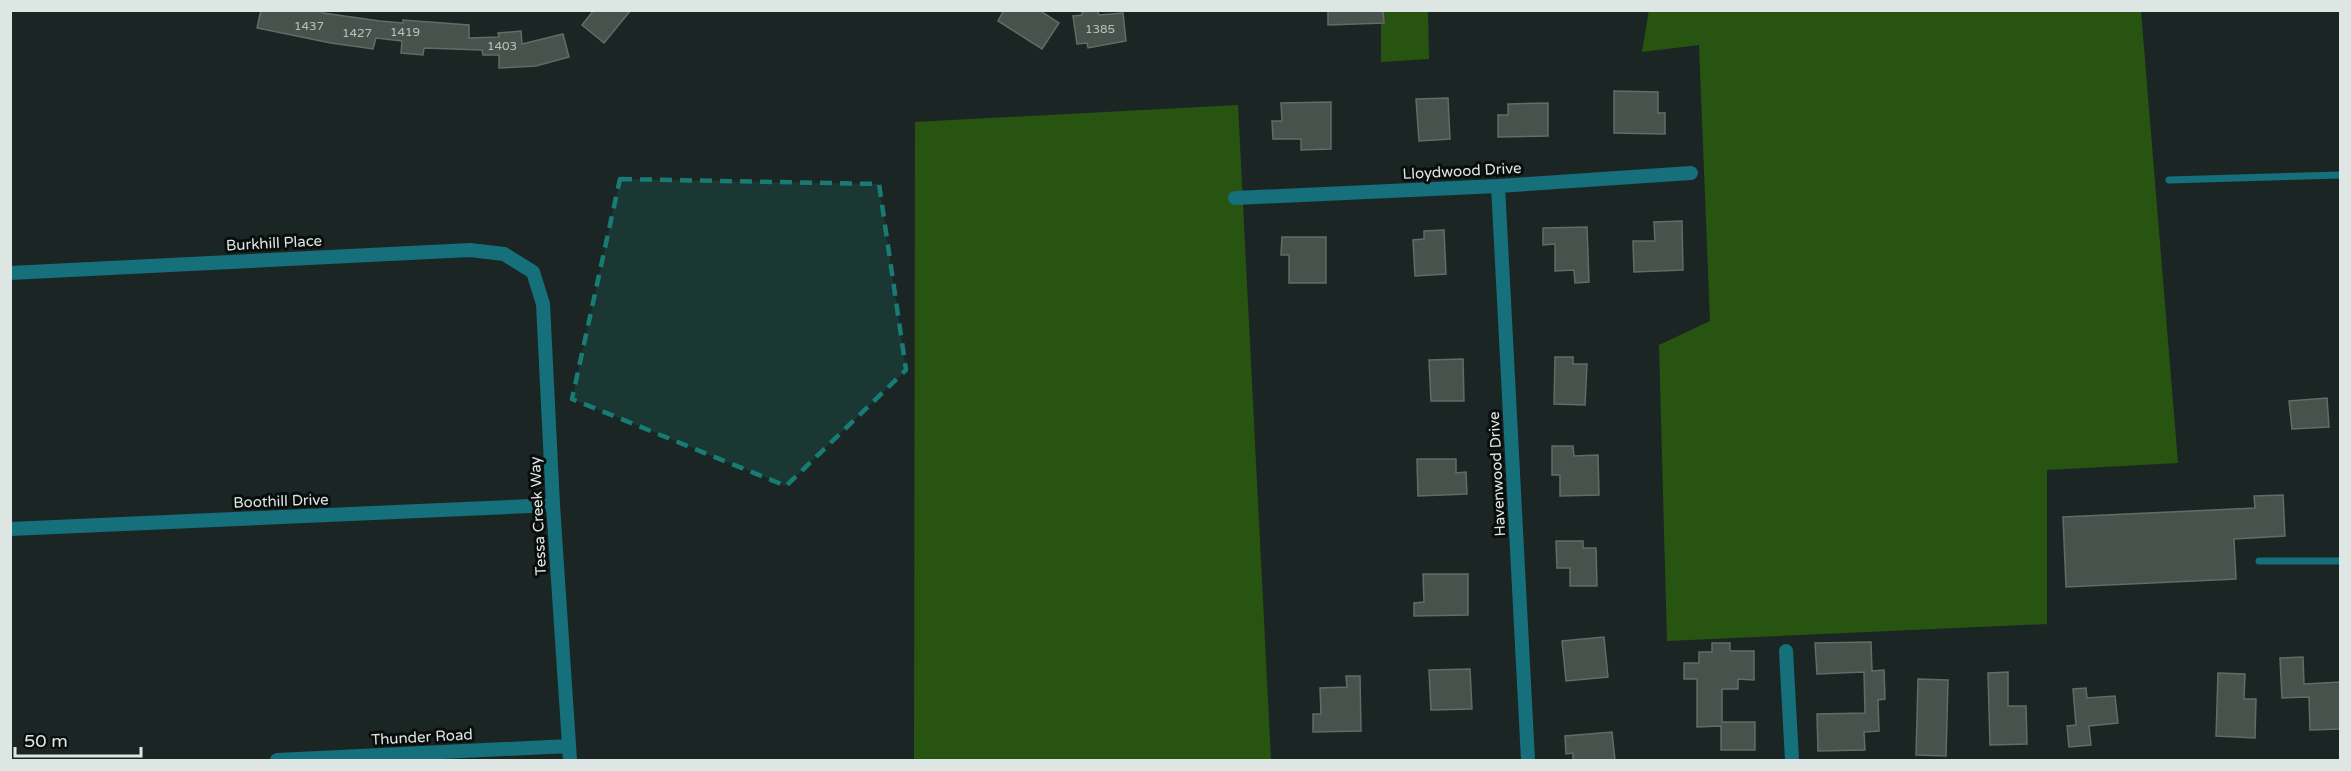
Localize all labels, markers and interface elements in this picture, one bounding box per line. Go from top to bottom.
house number: 1437 [294,19,324,33]
house number: 1385 [1085,22,1115,36]
house number: 1419 [390,25,420,39]
house number: 1427 [342,26,372,40]
house number: 1403 [487,39,517,53]
street label: Lloydwood Drive [1402,159,1522,183]
street label: Burkhill Place [226,231,322,255]
street label: Havenwood Drive [1485,411,1509,537]
street label: Tessa Creek Way [526,456,550,576]
street label: Boothill Drive [233,490,329,512]
scale bar [15,720,141,758]
street label: Thunder Road [371,725,473,749]
text: 50 m [24,730,68,752]

